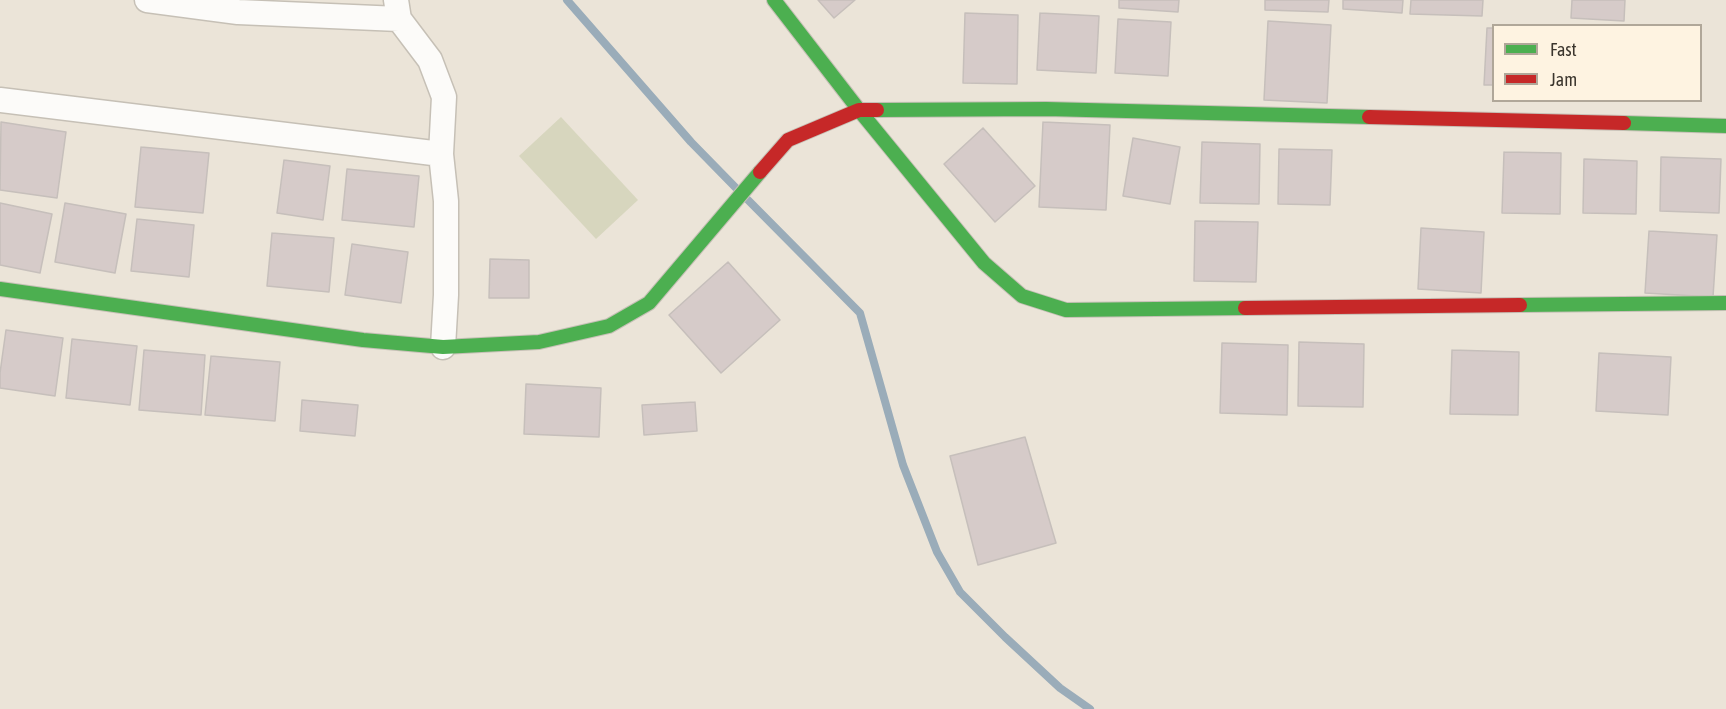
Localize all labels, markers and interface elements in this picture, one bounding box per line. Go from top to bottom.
legend [1492,24,1702,102]
text: Fast [1550,39,1577,60]
text: Jam [1550,69,1577,90]

